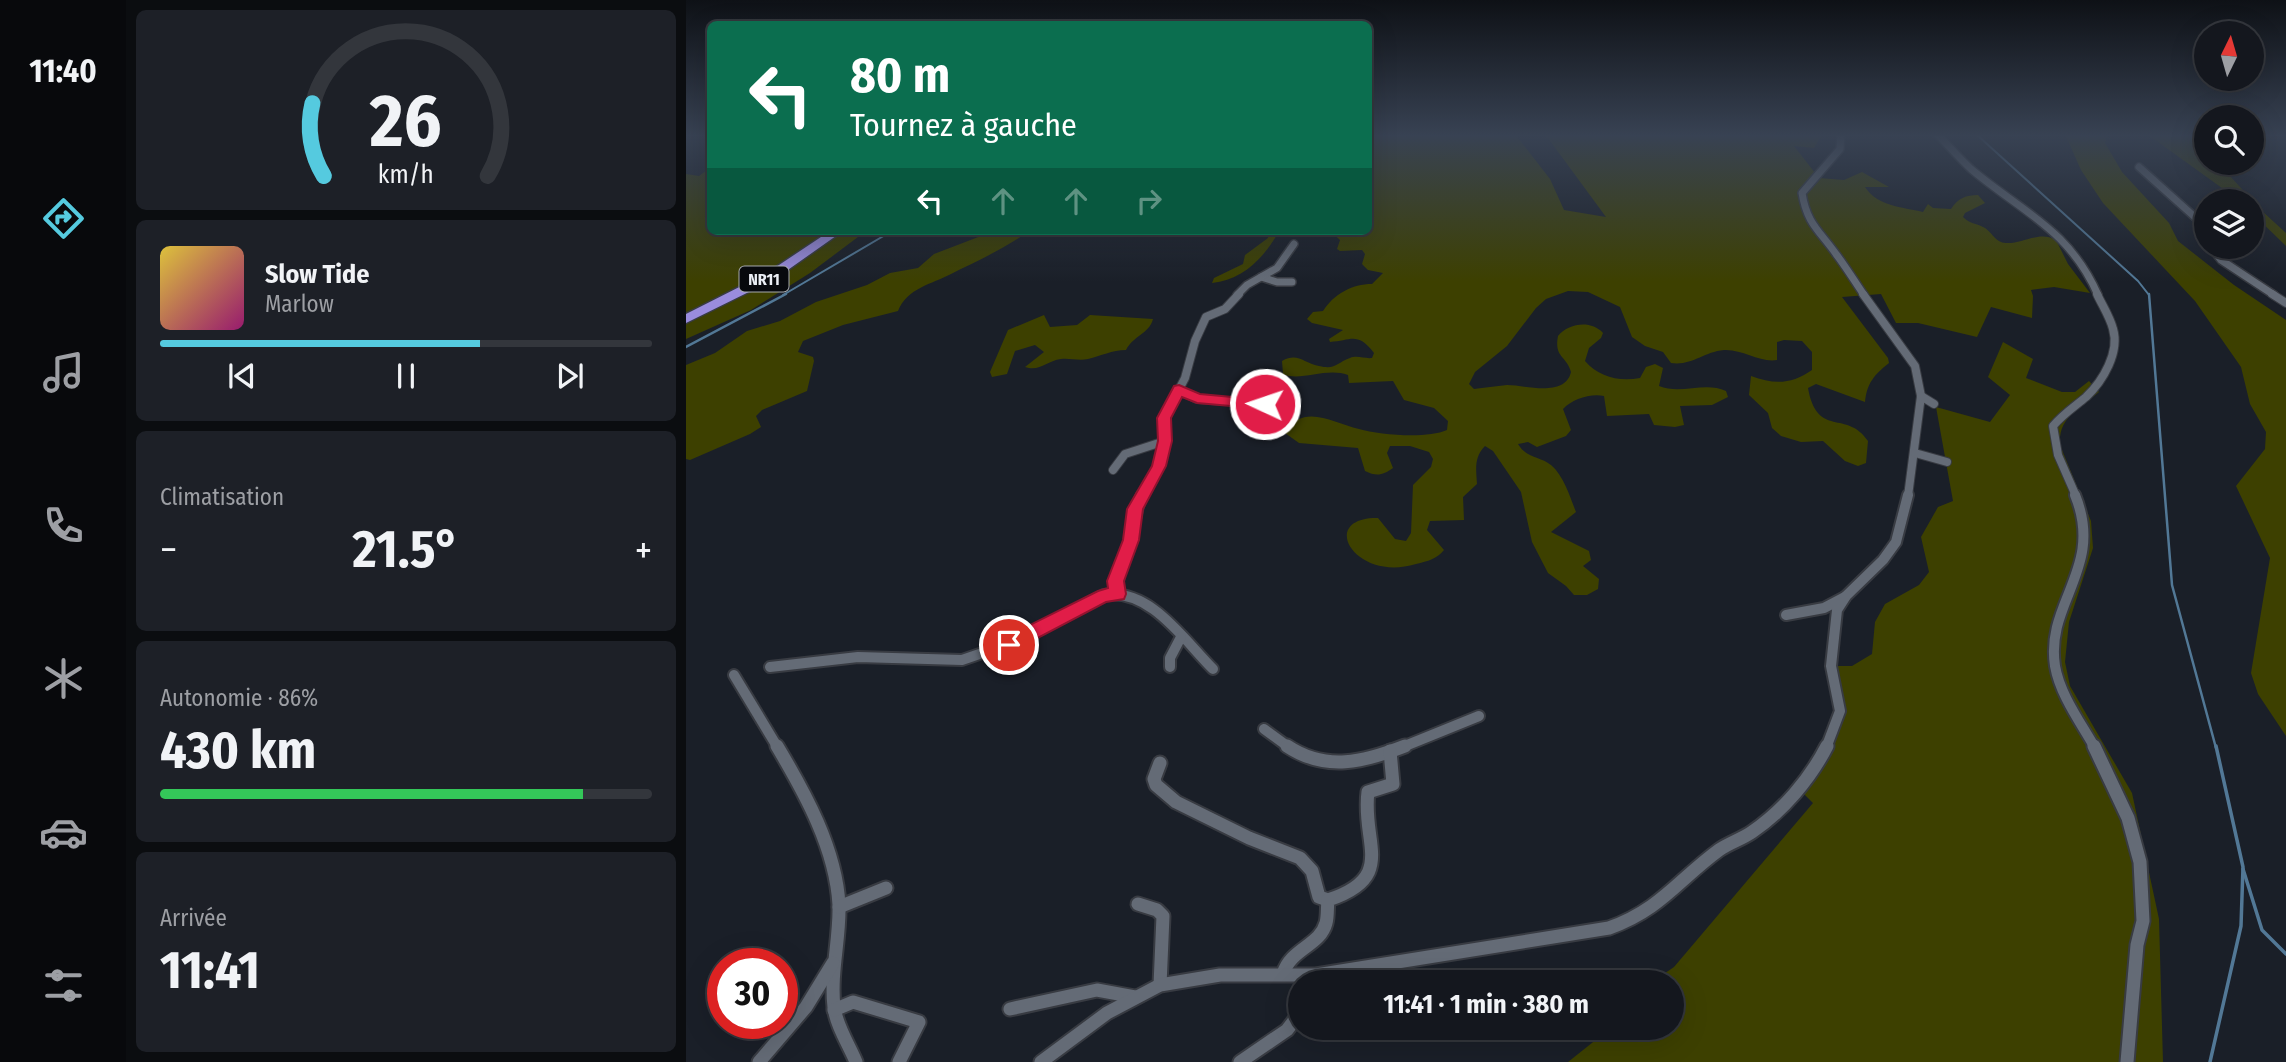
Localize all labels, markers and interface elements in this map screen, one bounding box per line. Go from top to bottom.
north arrow [2194,21,2264,91]
map controls [2194,21,2264,259]
text: 80 m [850,46,950,105]
icon: left [735,49,826,140]
text: 11:40 [29,52,97,90]
text: 26 [369,79,442,166]
button: search [2194,105,2264,175]
text: Tournez à gauche [850,106,1077,144]
text: km/h [378,160,434,190]
icon: left [911,182,949,220]
icon: ahead [984,182,1022,220]
icon: ahead [1057,182,1095,220]
icon: right [1130,182,1168,220]
button: layers [2194,189,2264,259]
icon: directions [39,194,88,243]
text: Slow Tide [265,259,369,290]
road number: NR11 [740,266,788,292]
text: Marlow [265,290,334,318]
icon: music [39,348,88,397]
icon: previous [223,357,261,395]
icon: pause [387,357,425,395]
icon: next [551,357,589,395]
position arrow [1228,367,1302,441]
text: Climatisation [160,483,284,511]
icon: phone [39,501,88,550]
text: 21.5° [352,518,459,581]
text: − [160,527,177,573]
text: + [635,527,652,573]
pin [979,615,1039,675]
icon: arrive [990,626,1028,664]
icon: climate [39,654,88,703]
text: Autonomie · 86% [160,684,318,712]
text: 430 km [160,719,316,782]
icon: car [39,808,88,857]
text: Arrivée [160,904,227,932]
text: 11:41 [160,939,260,1002]
speed limit sign: 30 [707,948,798,1039]
icon: filters [39,961,88,1010]
text: 11:41 · 1 min · 380 m [1383,989,1589,1020]

